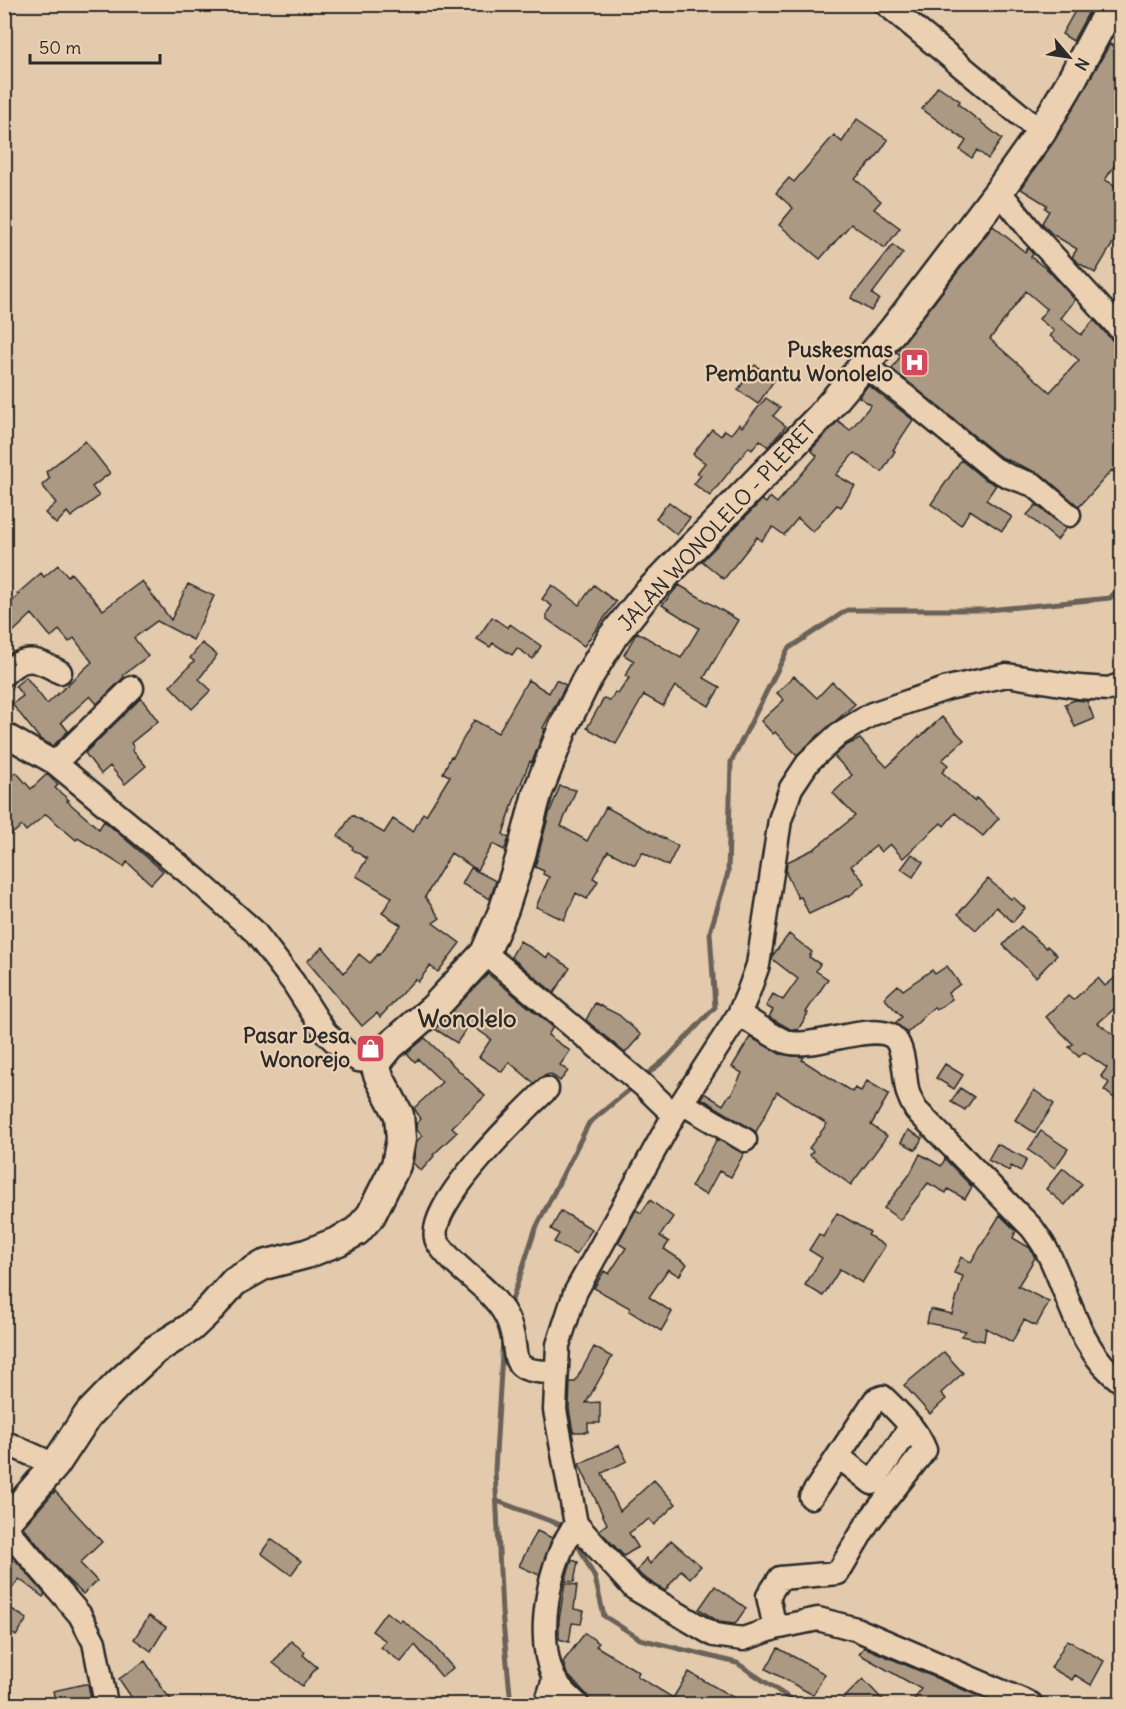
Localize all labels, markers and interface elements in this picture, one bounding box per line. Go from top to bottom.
scale bar [30,27,160,65]
north arrow [1039,27,1099,87]
text: 50 m [39,36,81,59]
text: N [1071,55,1094,74]
place label: Puskesmas Pembantu Wonolelo [705,336,893,387]
hospital icon: Puskesmas Pembantu Wonolelo [898,346,930,378]
street label: JALAN WONOLELO - PLERET [612,415,821,636]
district label: Wonolelo [417,1003,517,1033]
place label: Pasar Desa Wonorejo [243,1022,350,1073]
shop icon: Pasar Desa Wonorejo [355,1032,387,1064]

